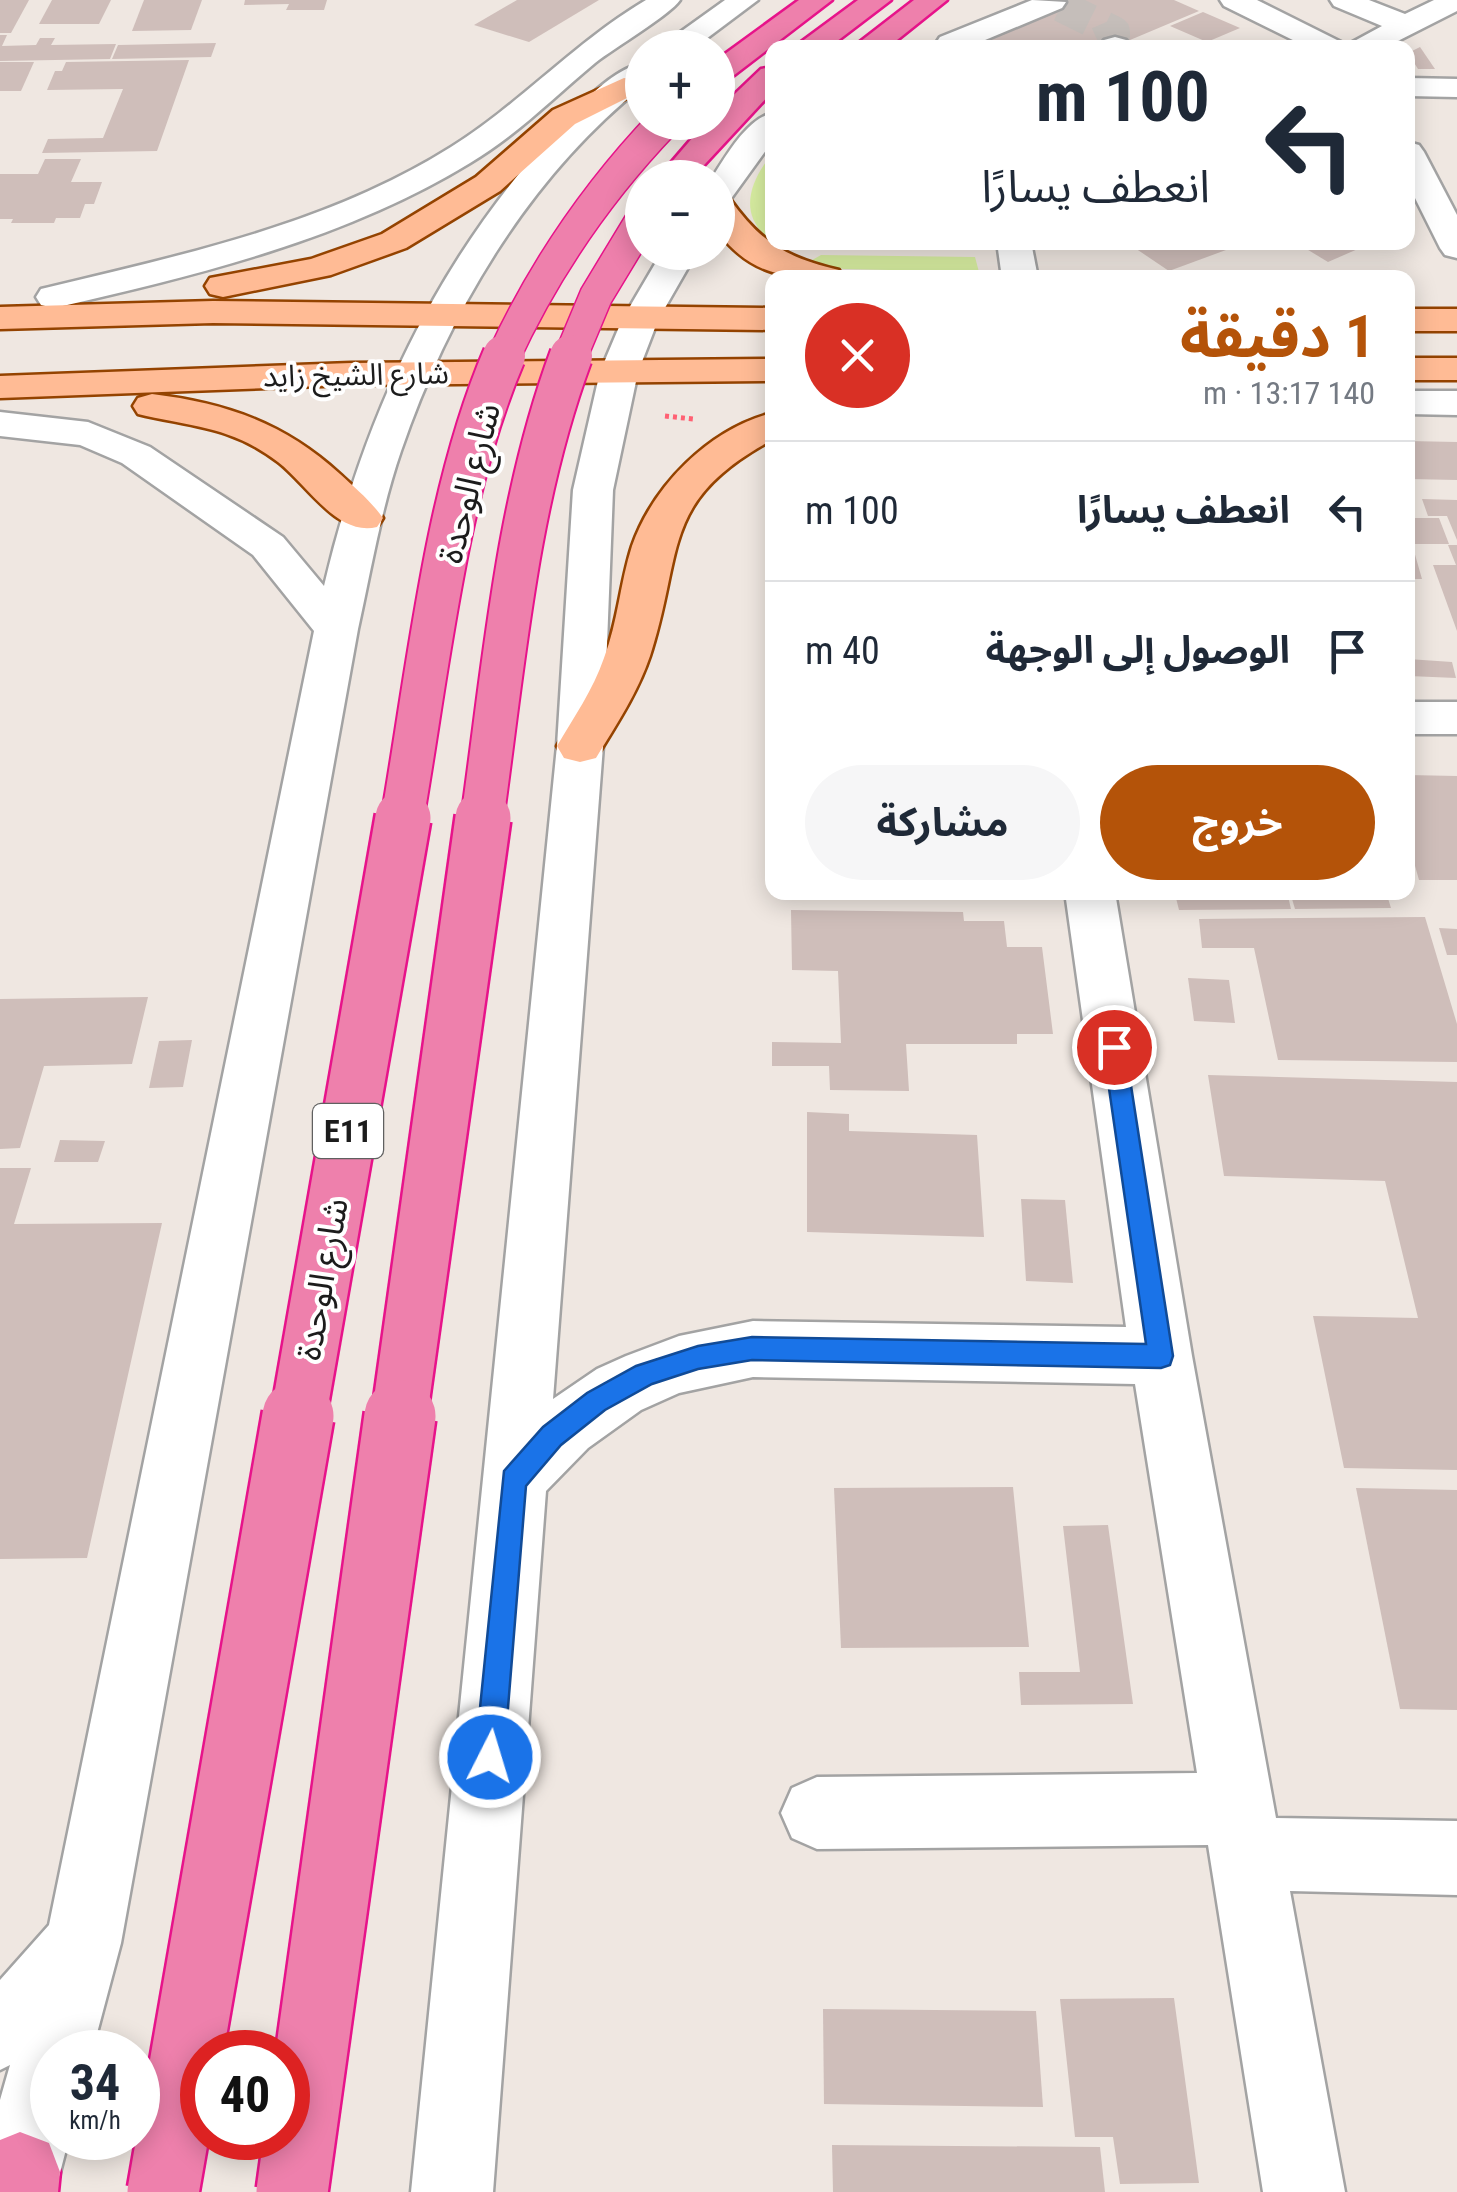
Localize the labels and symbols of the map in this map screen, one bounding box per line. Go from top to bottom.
street label: شارع الشيخ زايد [263,355,449,399]
street label: شارع الوحدة [430,399,514,569]
pin [1072,1005,1157,1090]
road number: E11 [313,1104,383,1158]
street label: شارع الوحدة [288,1195,362,1364]
position arrow [438,1705,542,1809]
speed limit sign: 40 [180,2030,310,2160]

